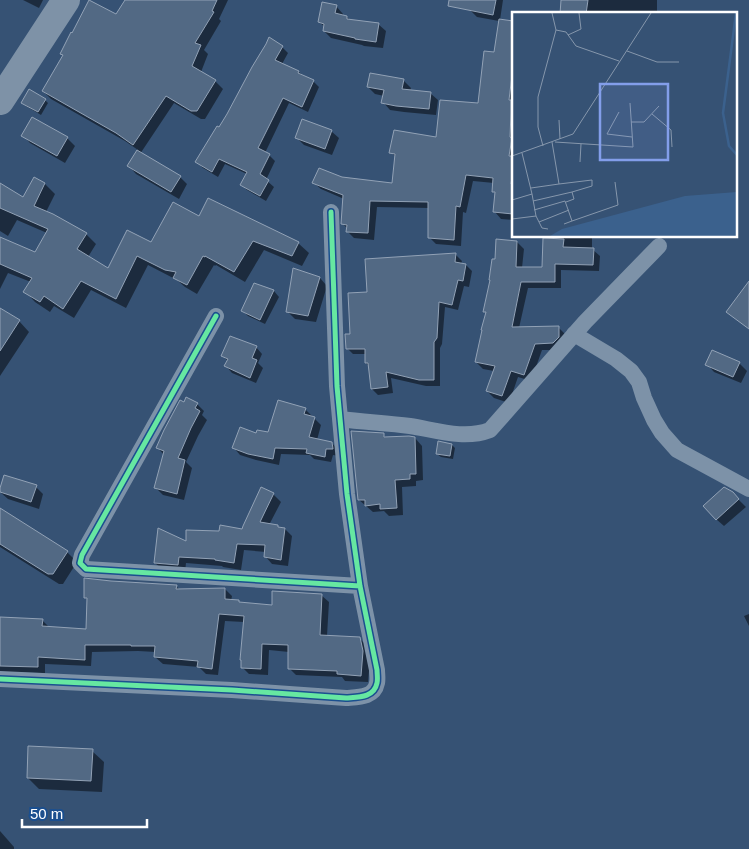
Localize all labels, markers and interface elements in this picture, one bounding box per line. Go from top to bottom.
inset map [512,12,736,238]
scale bar [22,796,148,828]
text: 50 m [30,805,63,822]

